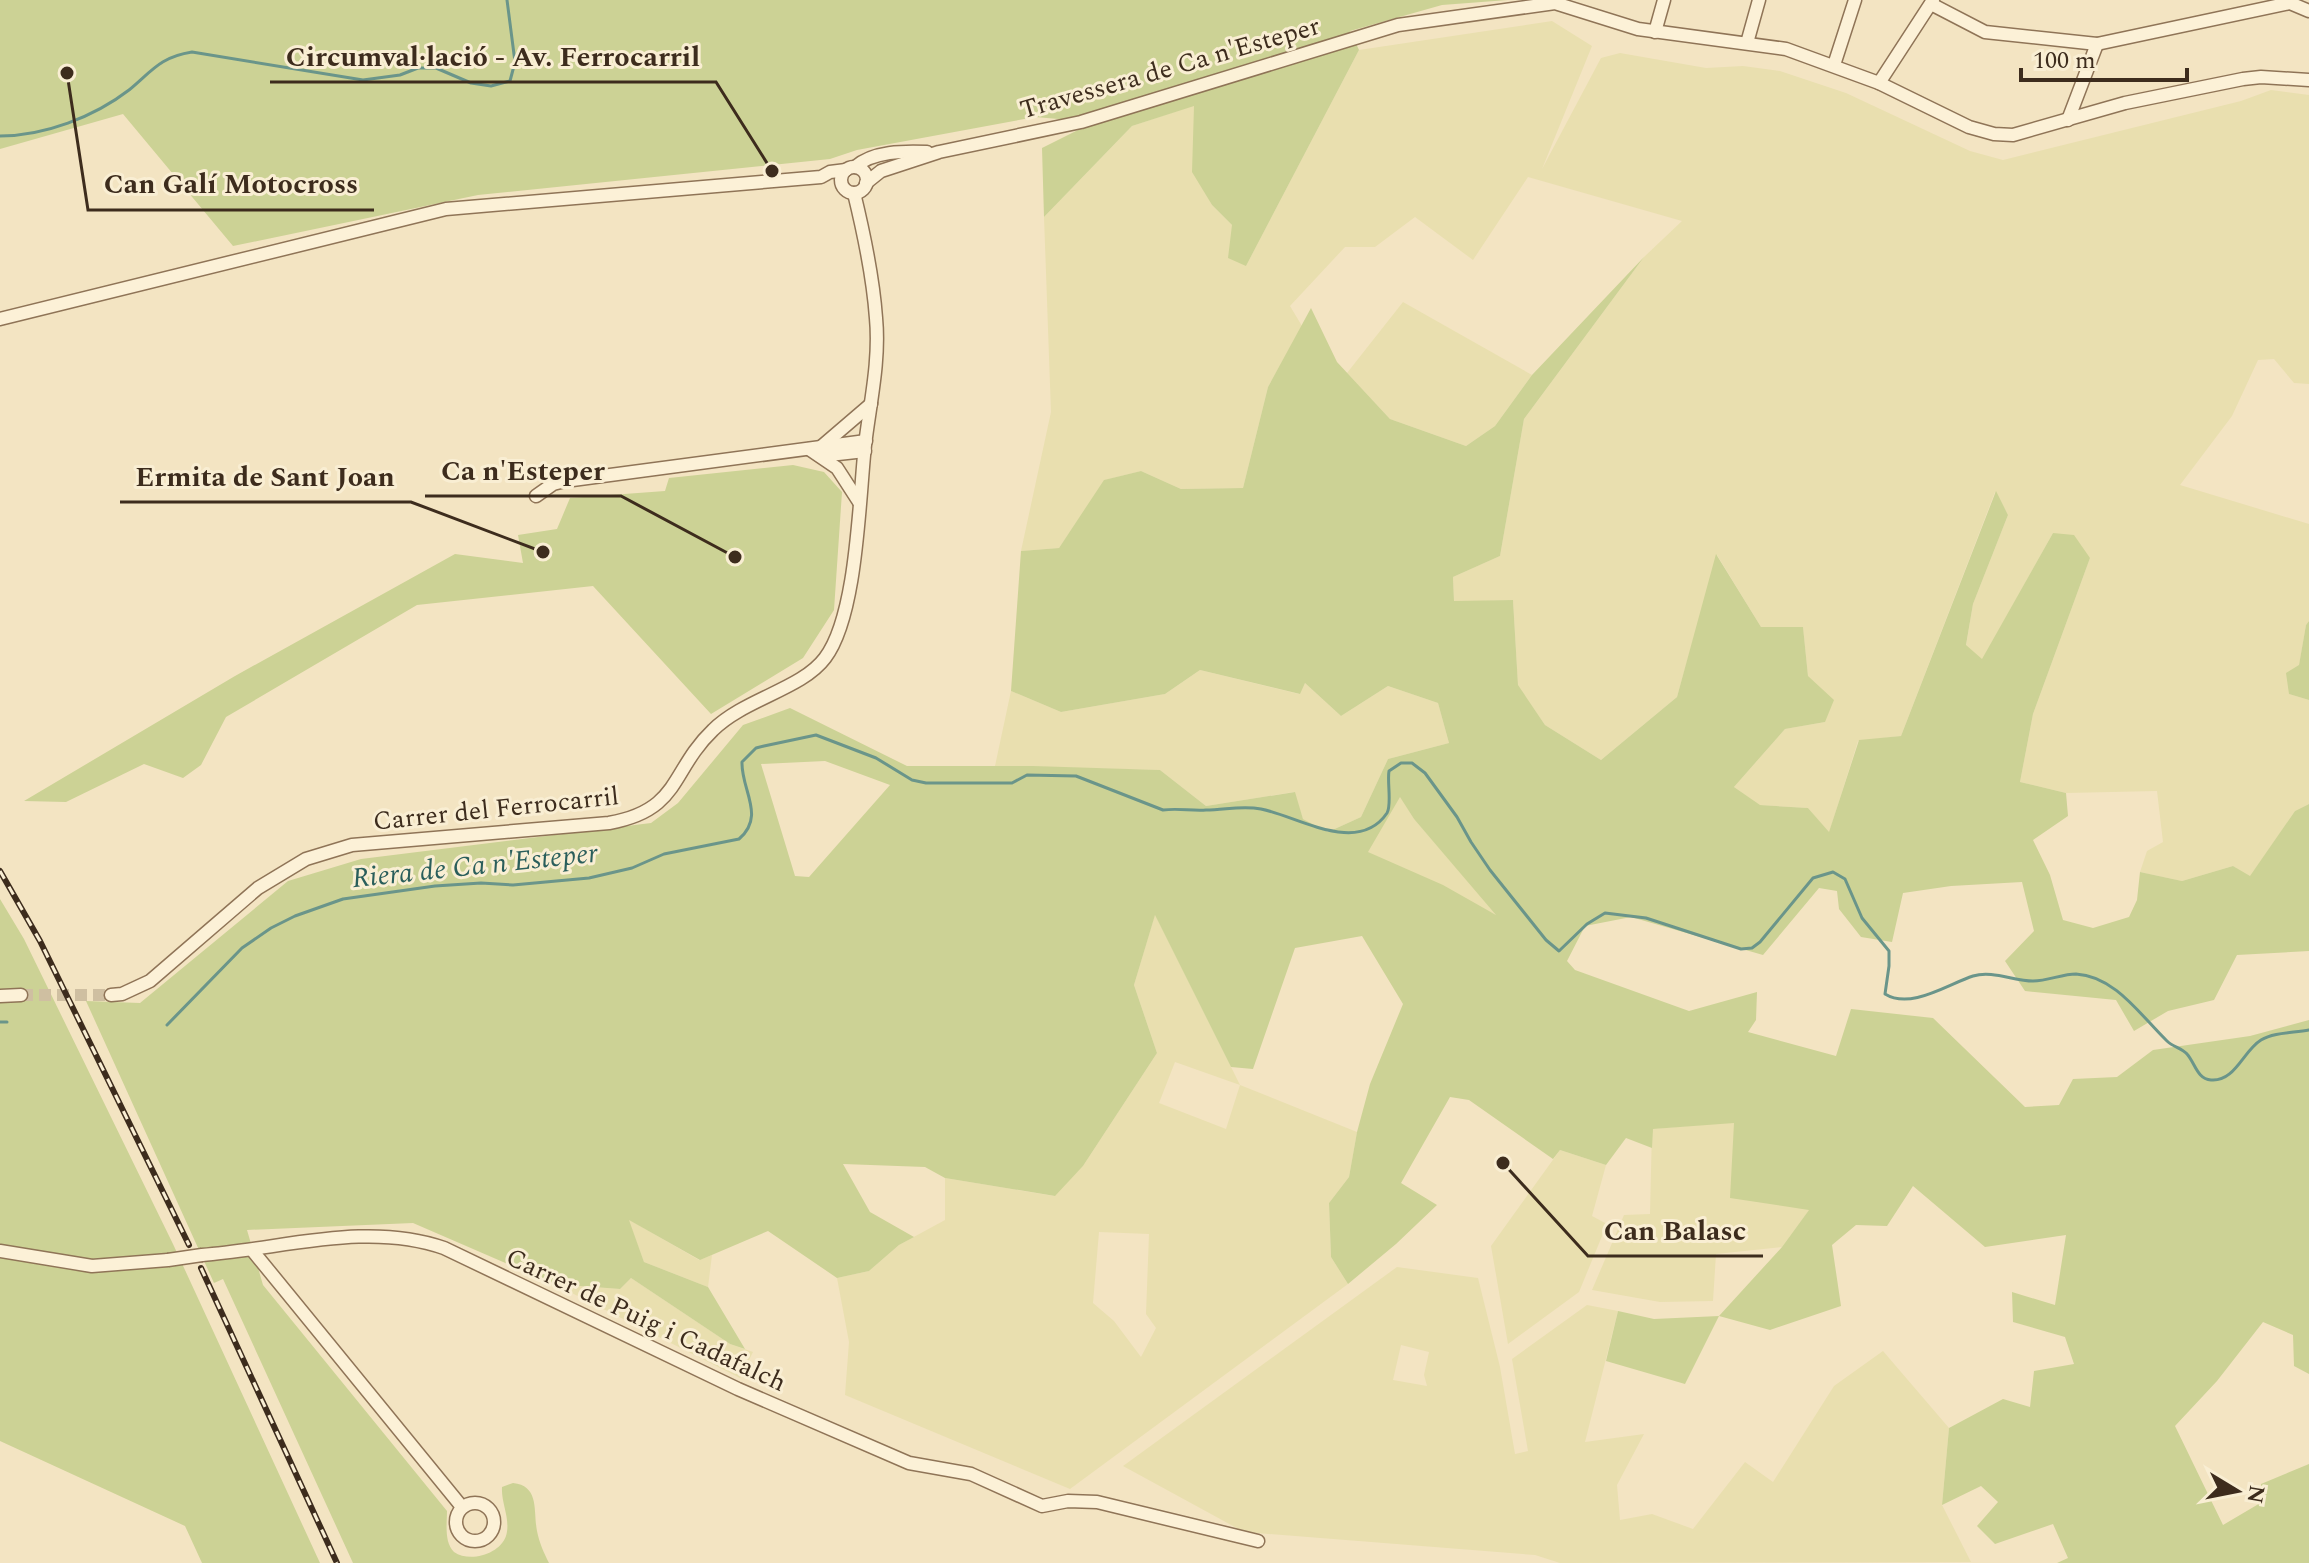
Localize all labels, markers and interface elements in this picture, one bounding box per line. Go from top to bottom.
street label: Travessera de Ca n'Esteper [1015,6,1325,130]
callout: Circumval·lació - Av. Ferrocarril [270,30,716,82]
scale bar [2021,32,2187,82]
text: Circumval·lació - Av. Ferrocarril [286,36,700,79]
text: 100 m [2033,43,2096,79]
callout: Can Galí Motocross [88,158,374,210]
text: Can Galí Motocross [104,163,358,206]
callout: Ca n'Esteper [425,444,621,496]
callout: Ermita de Sant Joan [120,450,411,502]
text: Ca n'Esteper [441,450,605,493]
text: Ermita de Sant Joan [135,456,395,499]
street label: Carrer del Ferrocarril [371,776,621,842]
water label: Riera de Ca n'Esteper [350,832,600,900]
callout: Can Balasc [1588,1204,1763,1256]
text: Can Balasc [1604,1210,1746,1253]
street label: Carrer de Puig i Cadafalch [499,1237,793,1403]
north arrow [2197,1451,2277,1531]
text: N [2237,1483,2273,1506]

